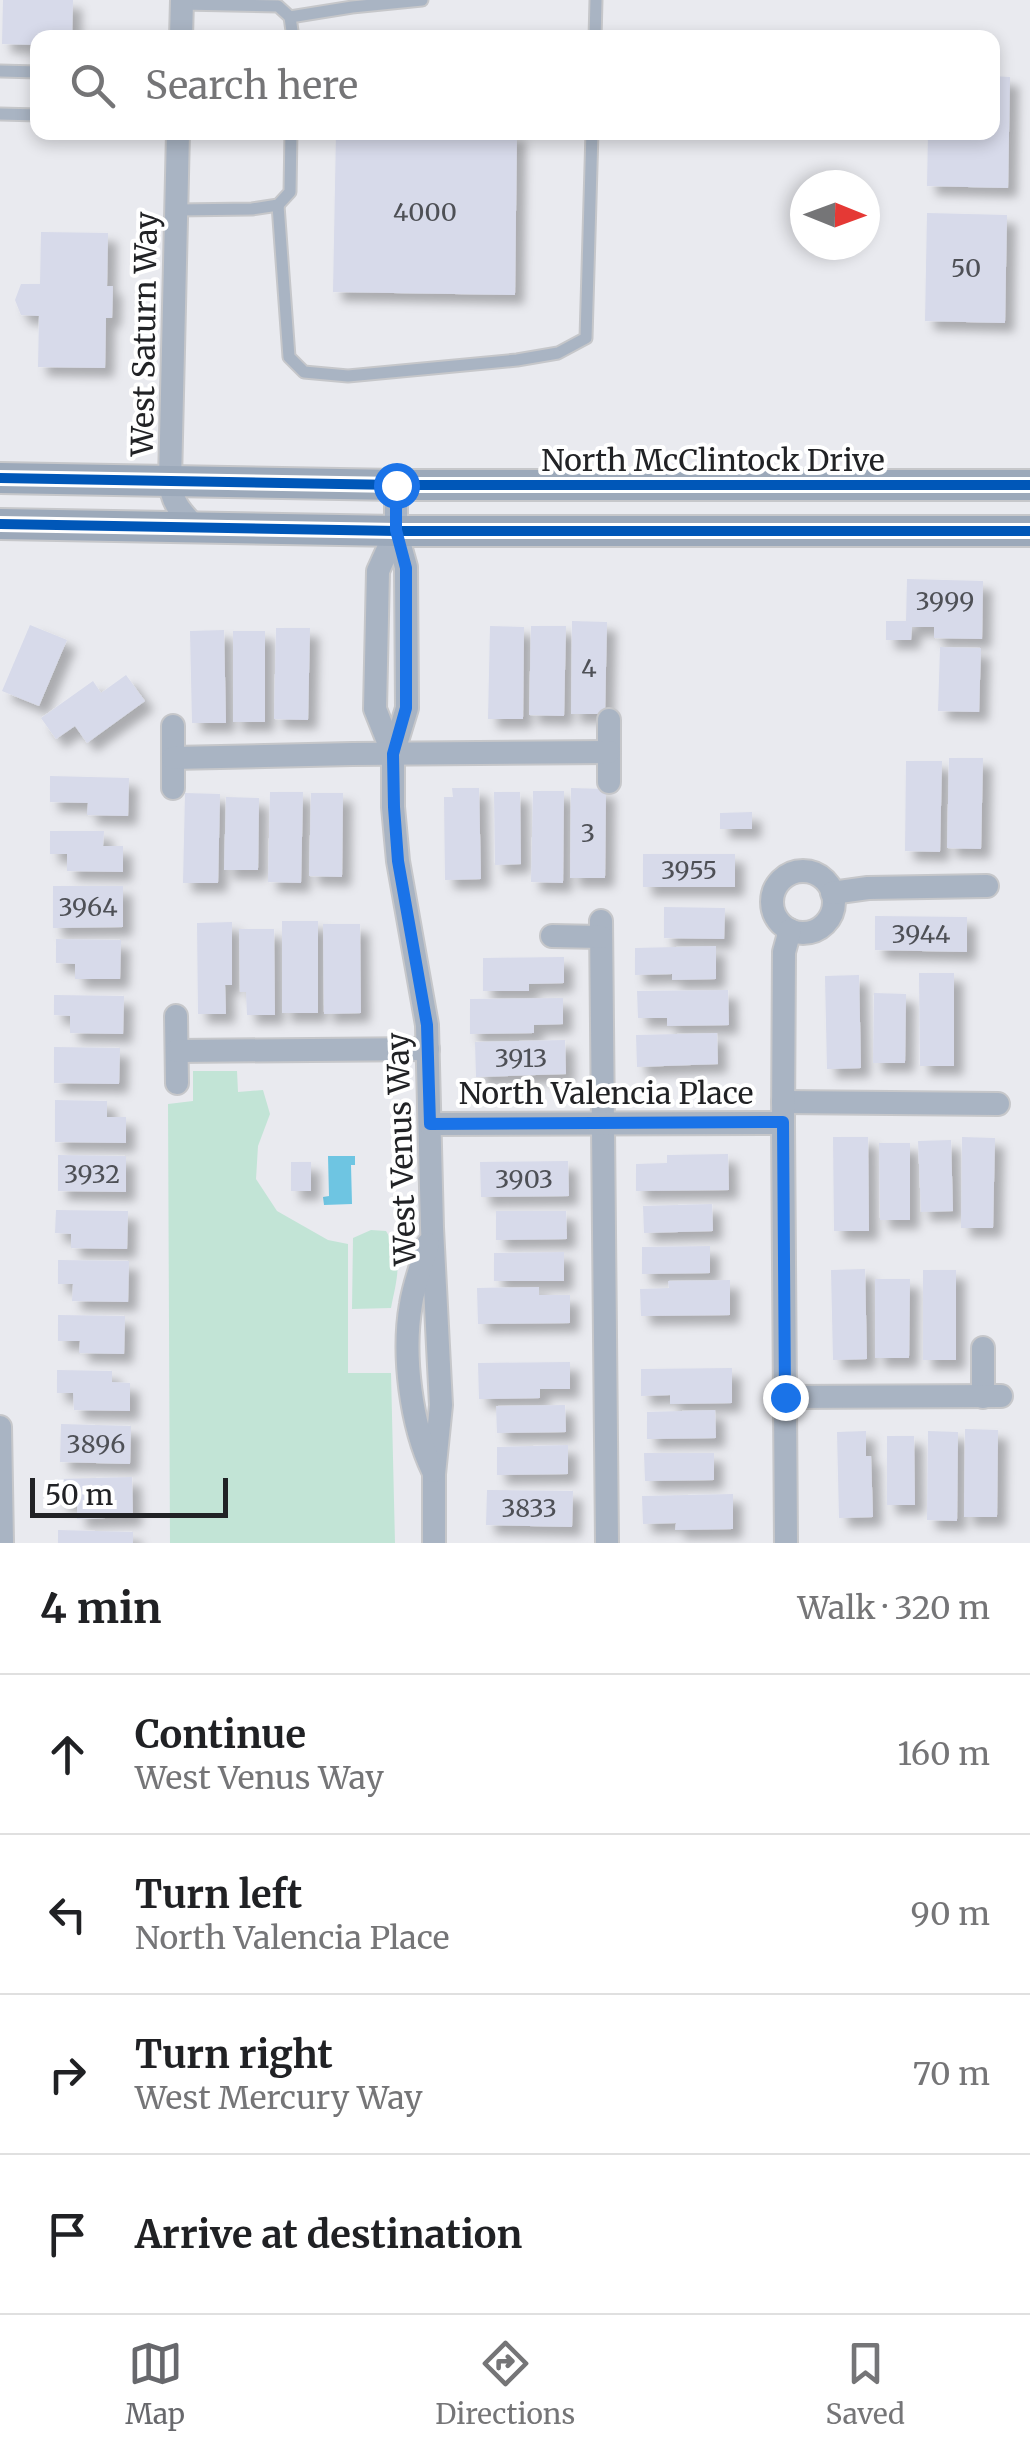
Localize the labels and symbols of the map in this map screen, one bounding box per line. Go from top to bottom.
north arrow [790,170,880,260]
house number: 4000 [393,196,457,228]
street label: West Saturn Way [123,211,165,458]
house number: 50 [951,252,981,284]
street label: North McClintock Drive [541,441,885,479]
route start [374,463,420,509]
house number: 3999 [916,585,974,617]
house number: 4 [581,652,597,684]
house number: 3 [581,817,595,849]
house number: 3955 [661,854,717,886]
house number: 3964 [58,891,118,923]
house number: 3944 [892,918,950,950]
street label: West Venus Way [378,1031,424,1267]
house number: 3913 [495,1042,547,1074]
street label: North Valencia Place [459,1074,753,1112]
house number: 3932 [64,1158,120,1190]
house number: 3903 [495,1163,553,1195]
route end [763,1375,809,1421]
house number: 3896 [67,1428,125,1460]
scale bar [30,1473,228,1518]
house number: 3833 [501,1492,557,1524]

